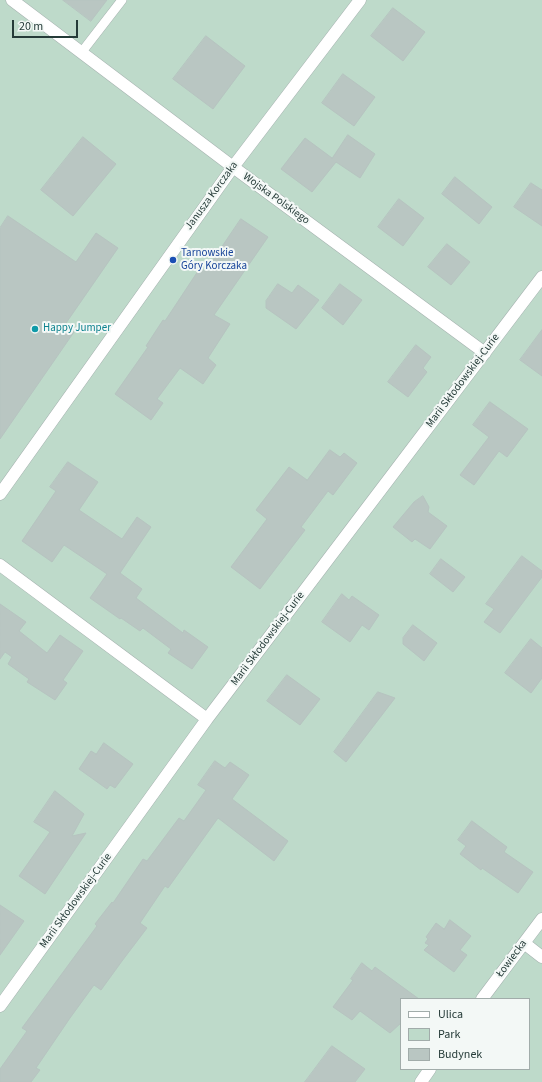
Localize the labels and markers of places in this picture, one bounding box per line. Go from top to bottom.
place label: Tarnowskie Góry Korczaka [181,247,247,273]
marker: Tarnowskie Góry Korczaka [168,255,178,265]
place label: Happy Jumper [43,322,111,336]
marker: Happy Jumper [30,324,40,334]

